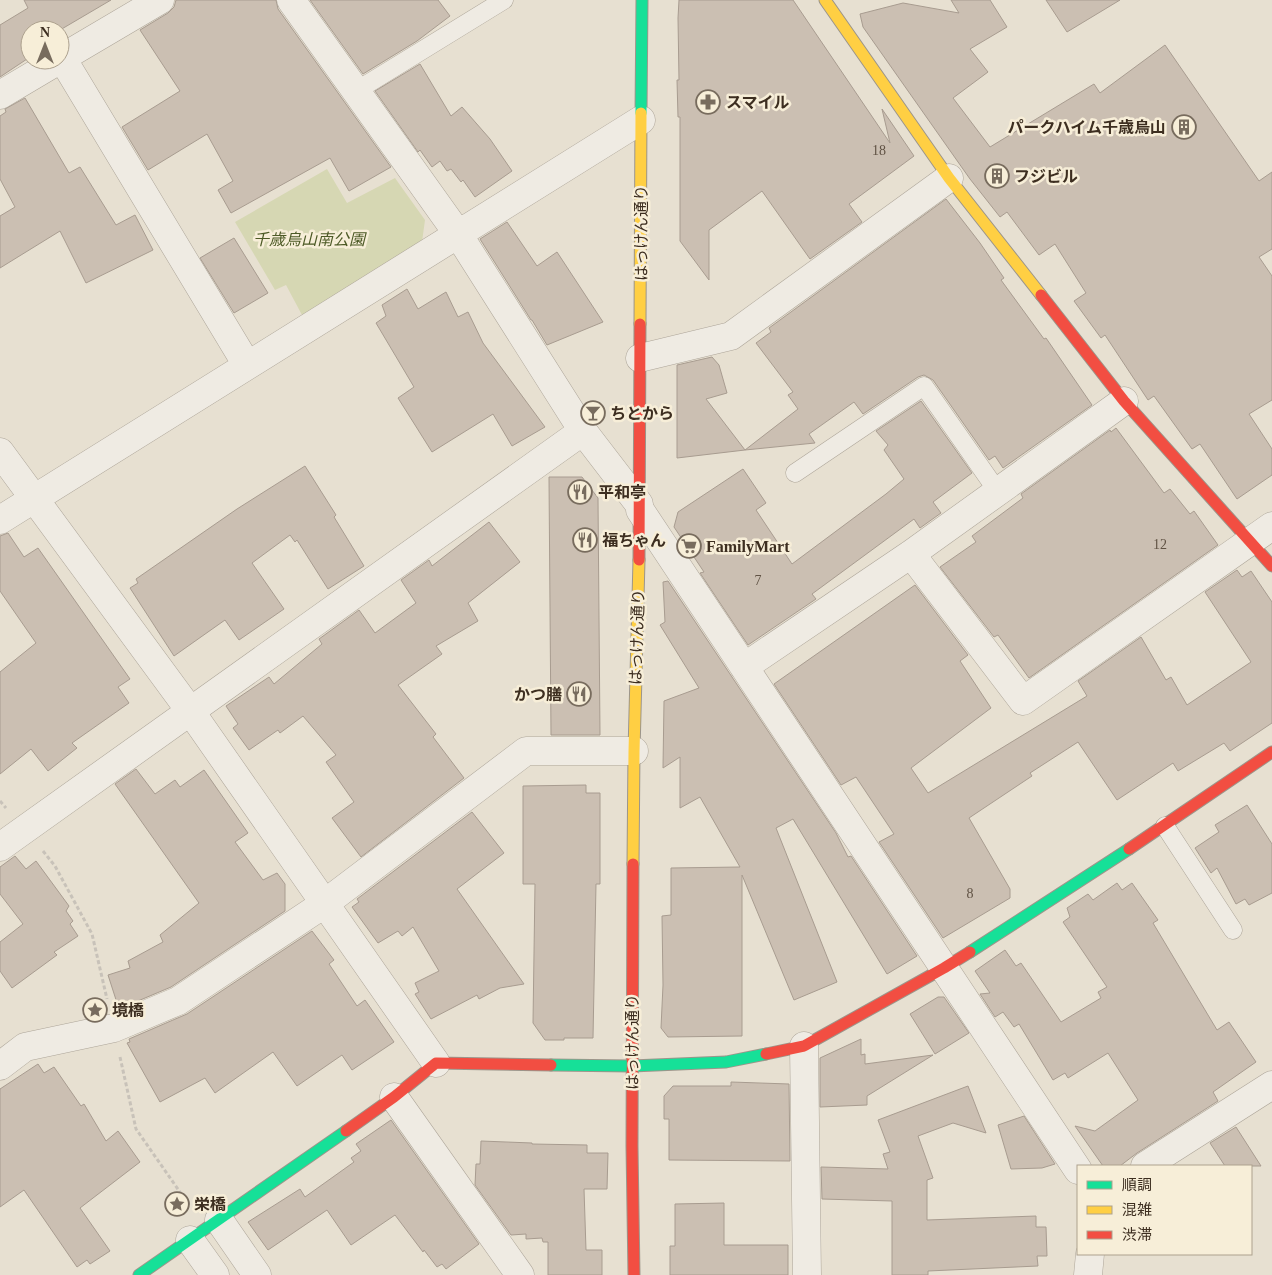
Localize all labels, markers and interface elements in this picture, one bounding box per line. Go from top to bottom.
north arrow [20,20,70,70]
text: N [40,25,50,40]
pharmacy icon: スマイル [695,89,721,115]
place label: スマイル [726,94,790,111]
building icon: パークハイム千歳烏山 [1171,114,1197,140]
place label: パークハイム千歳烏山 [1007,119,1166,136]
house number: 18 [872,143,886,158]
building icon: フジビル [984,163,1010,189]
place label: フジビル [1014,168,1078,185]
street label: はっけん通り [633,185,650,281]
park label: 千歳烏山南公園 [253,231,367,248]
bar icon: ちとから [580,400,606,426]
place label: ちとから [610,405,674,422]
restaurant icon: 平和亭 [567,479,593,505]
place label: 平和亭 [598,484,646,501]
restaurant icon: 福ちゃん [572,527,598,553]
place label: 福ちゃん [602,532,666,549]
supermarket icon: FamilyMart [676,533,702,559]
house number: 12 [1153,537,1167,552]
place label: FamilyMart [706,538,790,556]
house number: 7 [755,573,762,588]
street label: はっけん通り [627,589,647,685]
restaurant icon: かつ膳 [566,681,592,707]
place label: かつ膳 [514,686,562,703]
house number: 8 [967,886,974,901]
street label: はっけん通り [624,994,641,1090]
place icon: 境橋 [82,997,108,1023]
place label: 境橋 [112,1002,144,1019]
legend [1077,1165,1252,1255]
text: 順調 [1122,1177,1152,1193]
place icon: 栄橋 [164,1191,190,1217]
place label: 栄橋 [194,1196,226,1213]
text: 混雑 [1122,1202,1152,1218]
text: 渋滞 [1122,1227,1152,1243]

